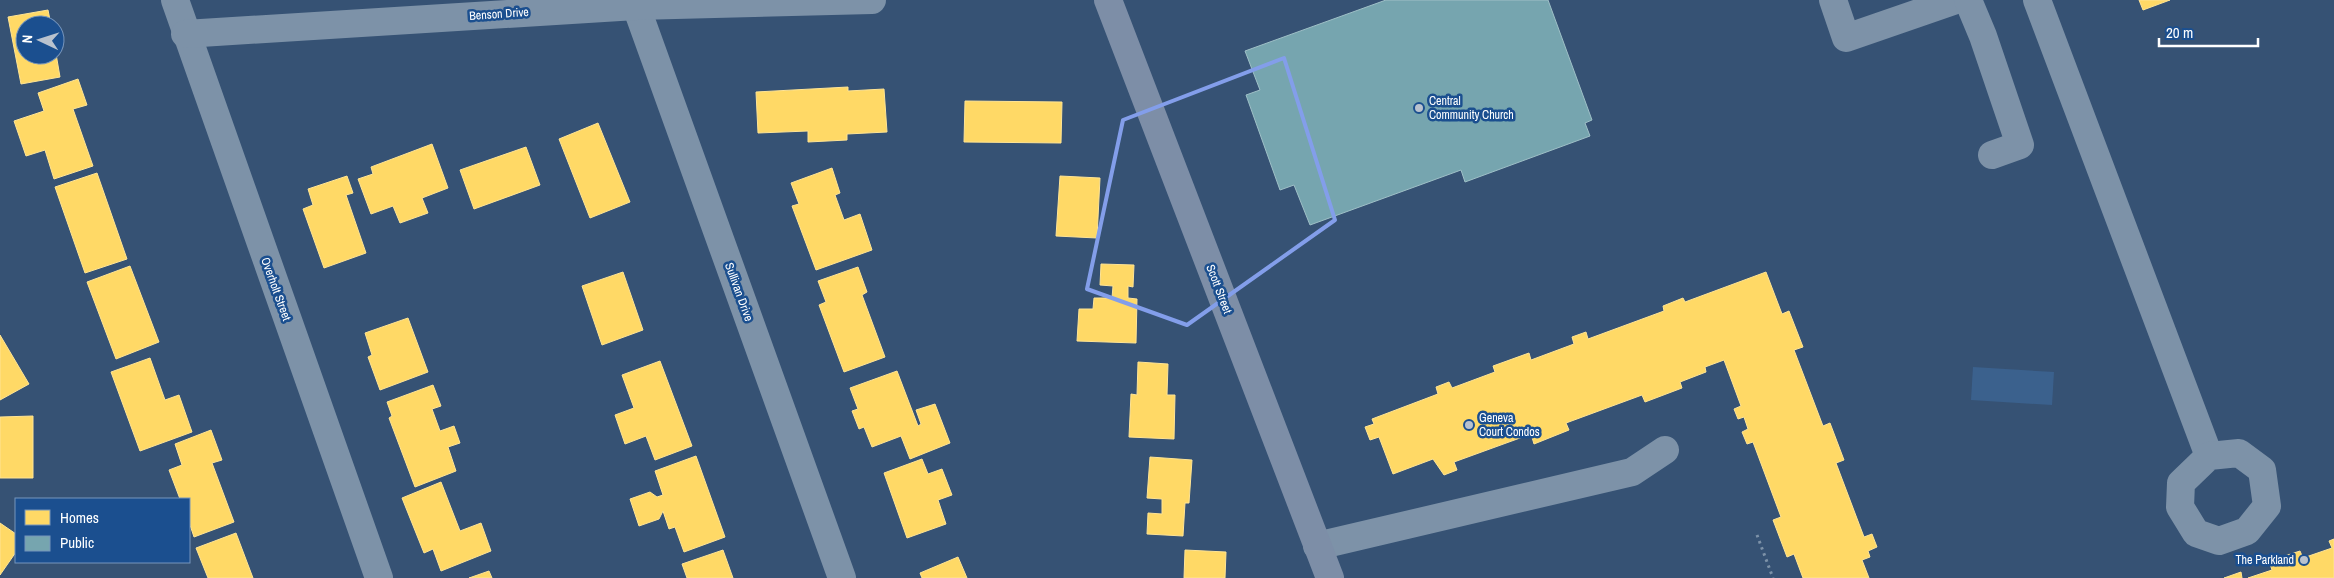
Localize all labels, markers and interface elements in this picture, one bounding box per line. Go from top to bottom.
street label: Benson Drive [469,4,529,24]
north arrow [15,15,65,65]
scale bar [2159,15,2258,47]
text: 20 m [2166,22,2193,43]
text: N [18,34,36,44]
place label: Central Community Church [1429,93,1514,123]
marker: Central Community Church [1413,102,1425,114]
street label: Overholt Street [257,255,295,323]
street label: Sullivan Drive [721,260,757,324]
street label: Scott Street [1202,262,1236,316]
place label: Geneva Court Condos [1479,410,1540,440]
marker: Geneva Court Condos [1463,419,1475,431]
legend [15,498,190,563]
text: Homes [60,507,99,528]
text: Public [60,532,94,553]
place label: The Parkland [2235,552,2294,568]
marker: The Parkland [2298,554,2310,566]

